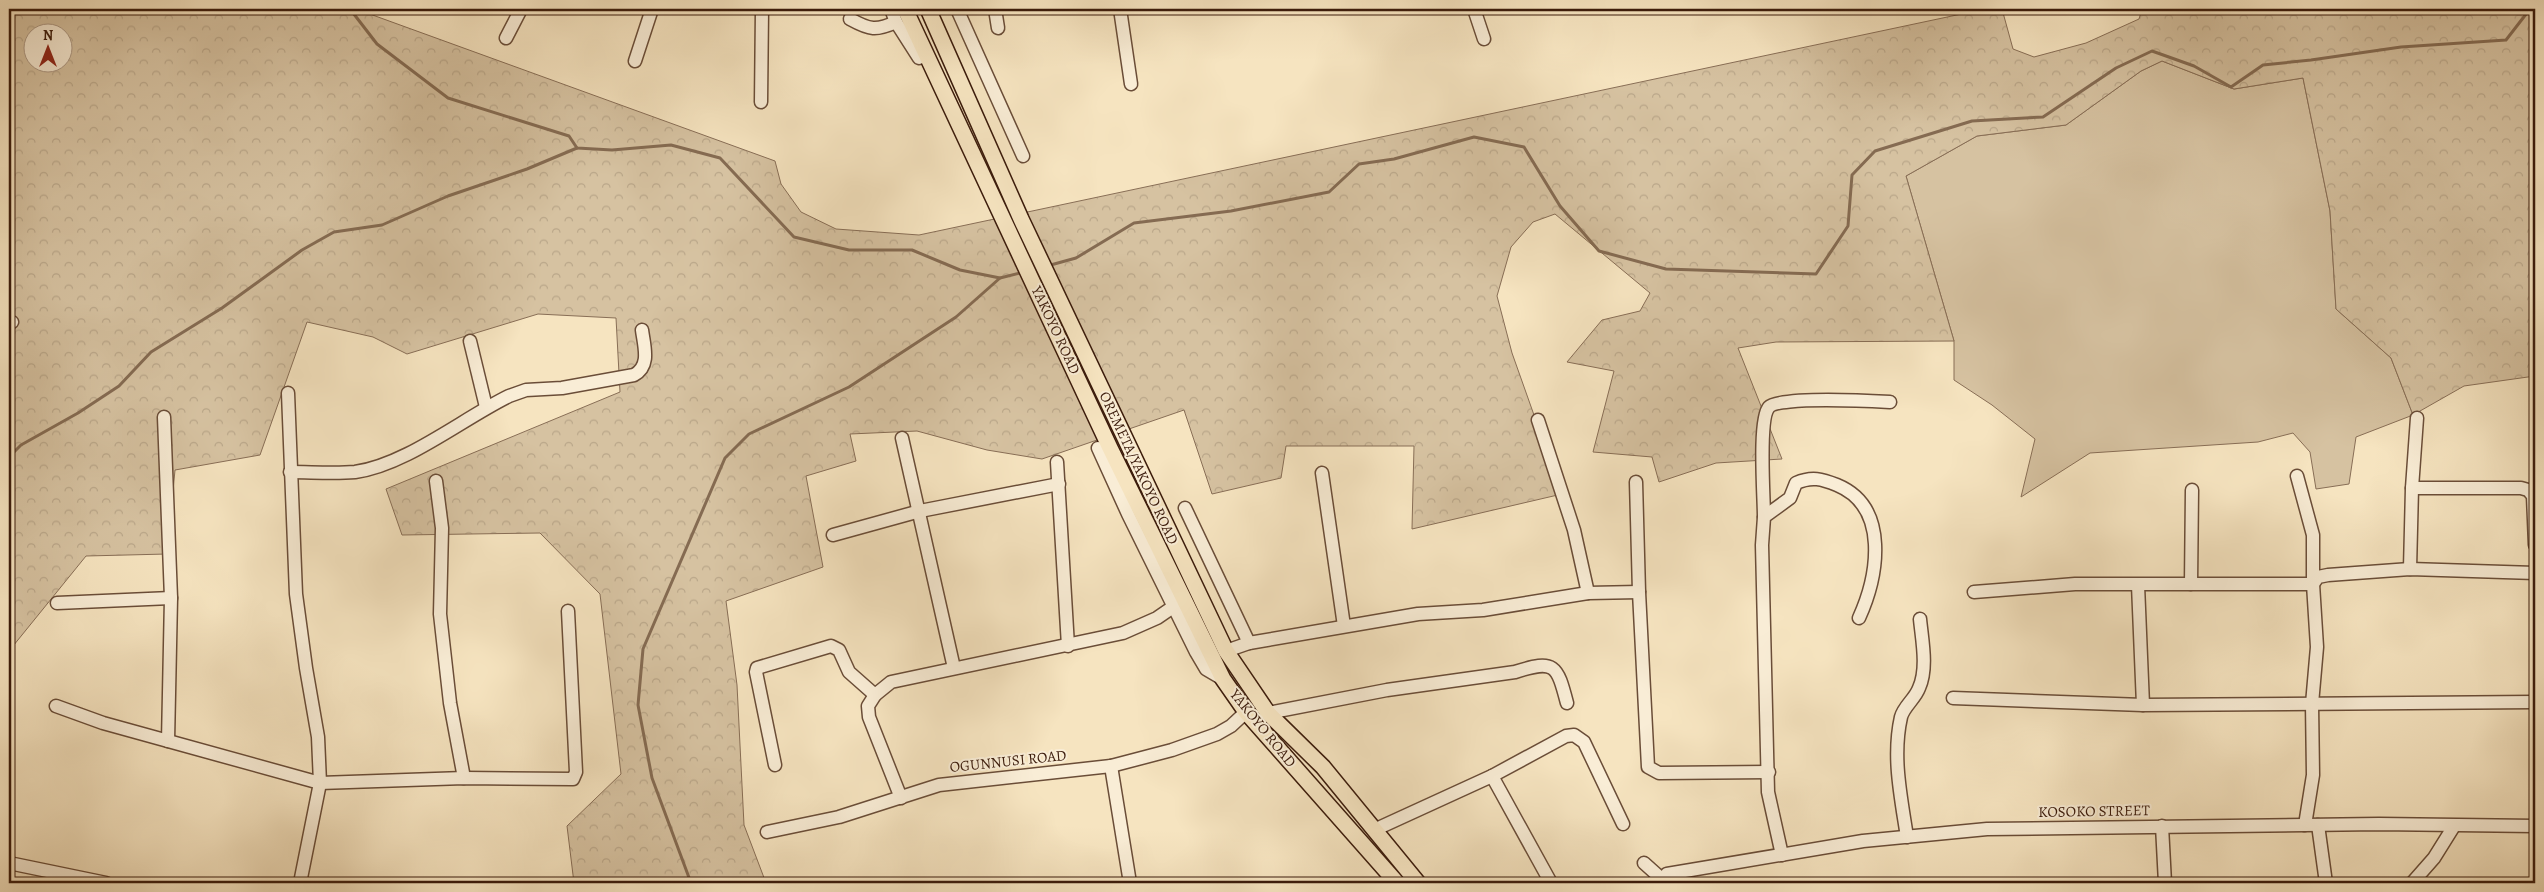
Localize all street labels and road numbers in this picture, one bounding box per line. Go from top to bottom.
street label: YAKOYO ROAD [1026,282,1085,377]
street label: OREMETA/YAKOYO ROAD [1095,388,1183,548]
street label: YAKOYO ROAD [1225,684,1301,771]
street label: OGUNNUSI ROAD [949,745,1067,777]
street label: KOSOKO STREET [2038,800,2151,822]

